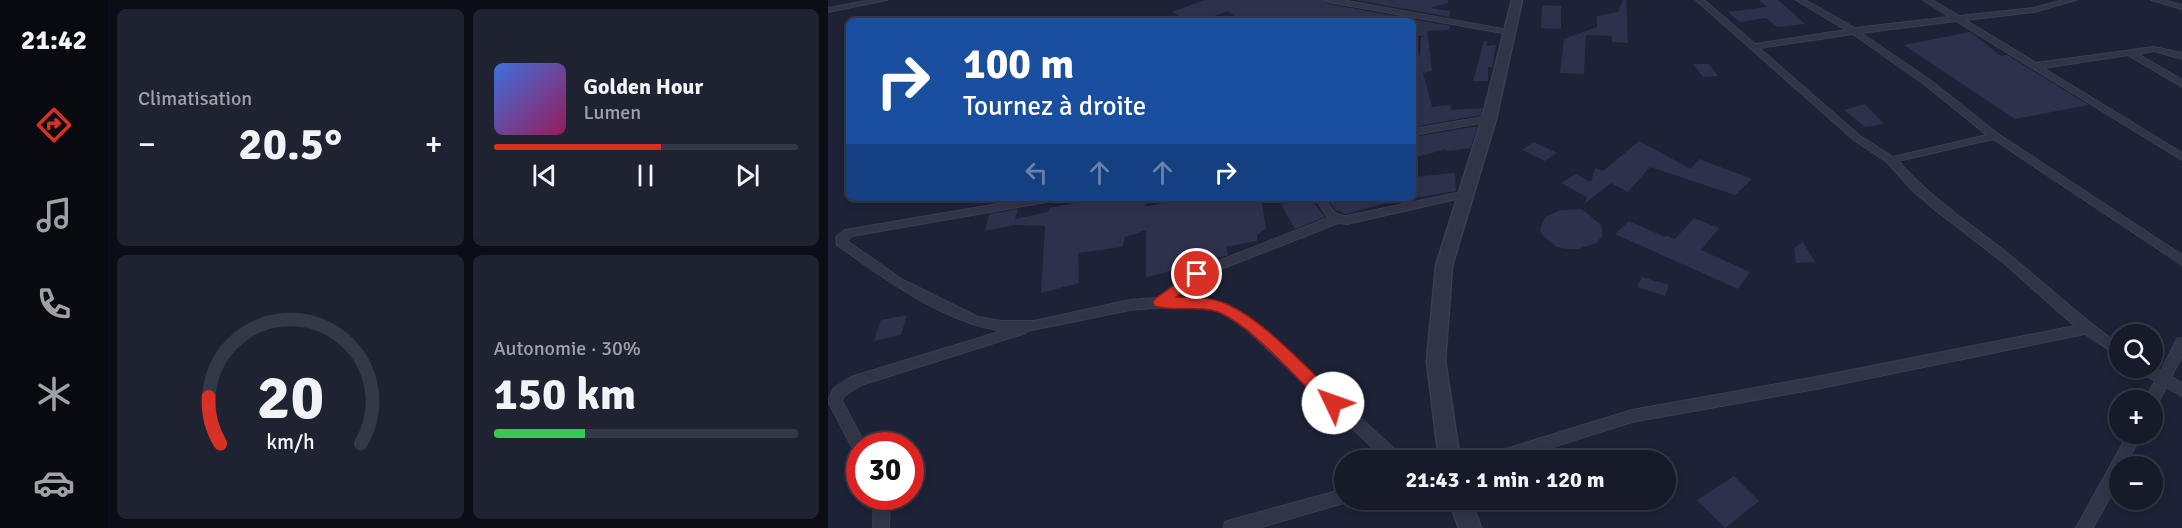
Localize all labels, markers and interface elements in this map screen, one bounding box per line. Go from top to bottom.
text: 21:42 [21,24,87,57]
text: 100 m [963,39,1074,90]
icon: right [864,42,942,120]
text: Golden Hour [584,73,703,100]
text: Climatisation [138,86,252,111]
text: Tournez à droite [963,90,1146,123]
text: Lumen [584,100,641,125]
icon: directions [33,104,75,146]
text: 20.5° [238,117,342,172]
text: − [138,124,156,165]
text: + [425,124,442,165]
icon: left [1020,156,1053,189]
icon: ahead [1083,156,1116,189]
icon: ahead [1146,156,1179,189]
icon: right [1209,156,1242,189]
icon: previous [528,159,561,192]
icon: pause [629,159,662,192]
icon: next [731,159,764,192]
icon: music [33,194,75,236]
pin [1171,248,1222,299]
icon: arrive [1180,257,1213,290]
icon: phone [33,283,75,325]
map controls [2109,324,2163,510]
button: search [2109,324,2163,378]
text: Autonomie · 30% [494,336,641,361]
text: 20 [257,359,324,436]
text: 150 km [494,367,636,422]
position arrow [1301,371,1365,435]
icon: climate [33,373,75,415]
button: + [2109,390,2163,444]
text: km/h [266,429,315,455]
speed limit sign: 30 [846,432,924,510]
button: − [2109,456,2163,510]
icon: car [33,462,75,504]
text: 21:43 · 1 min · 120 m [1405,466,1605,493]

